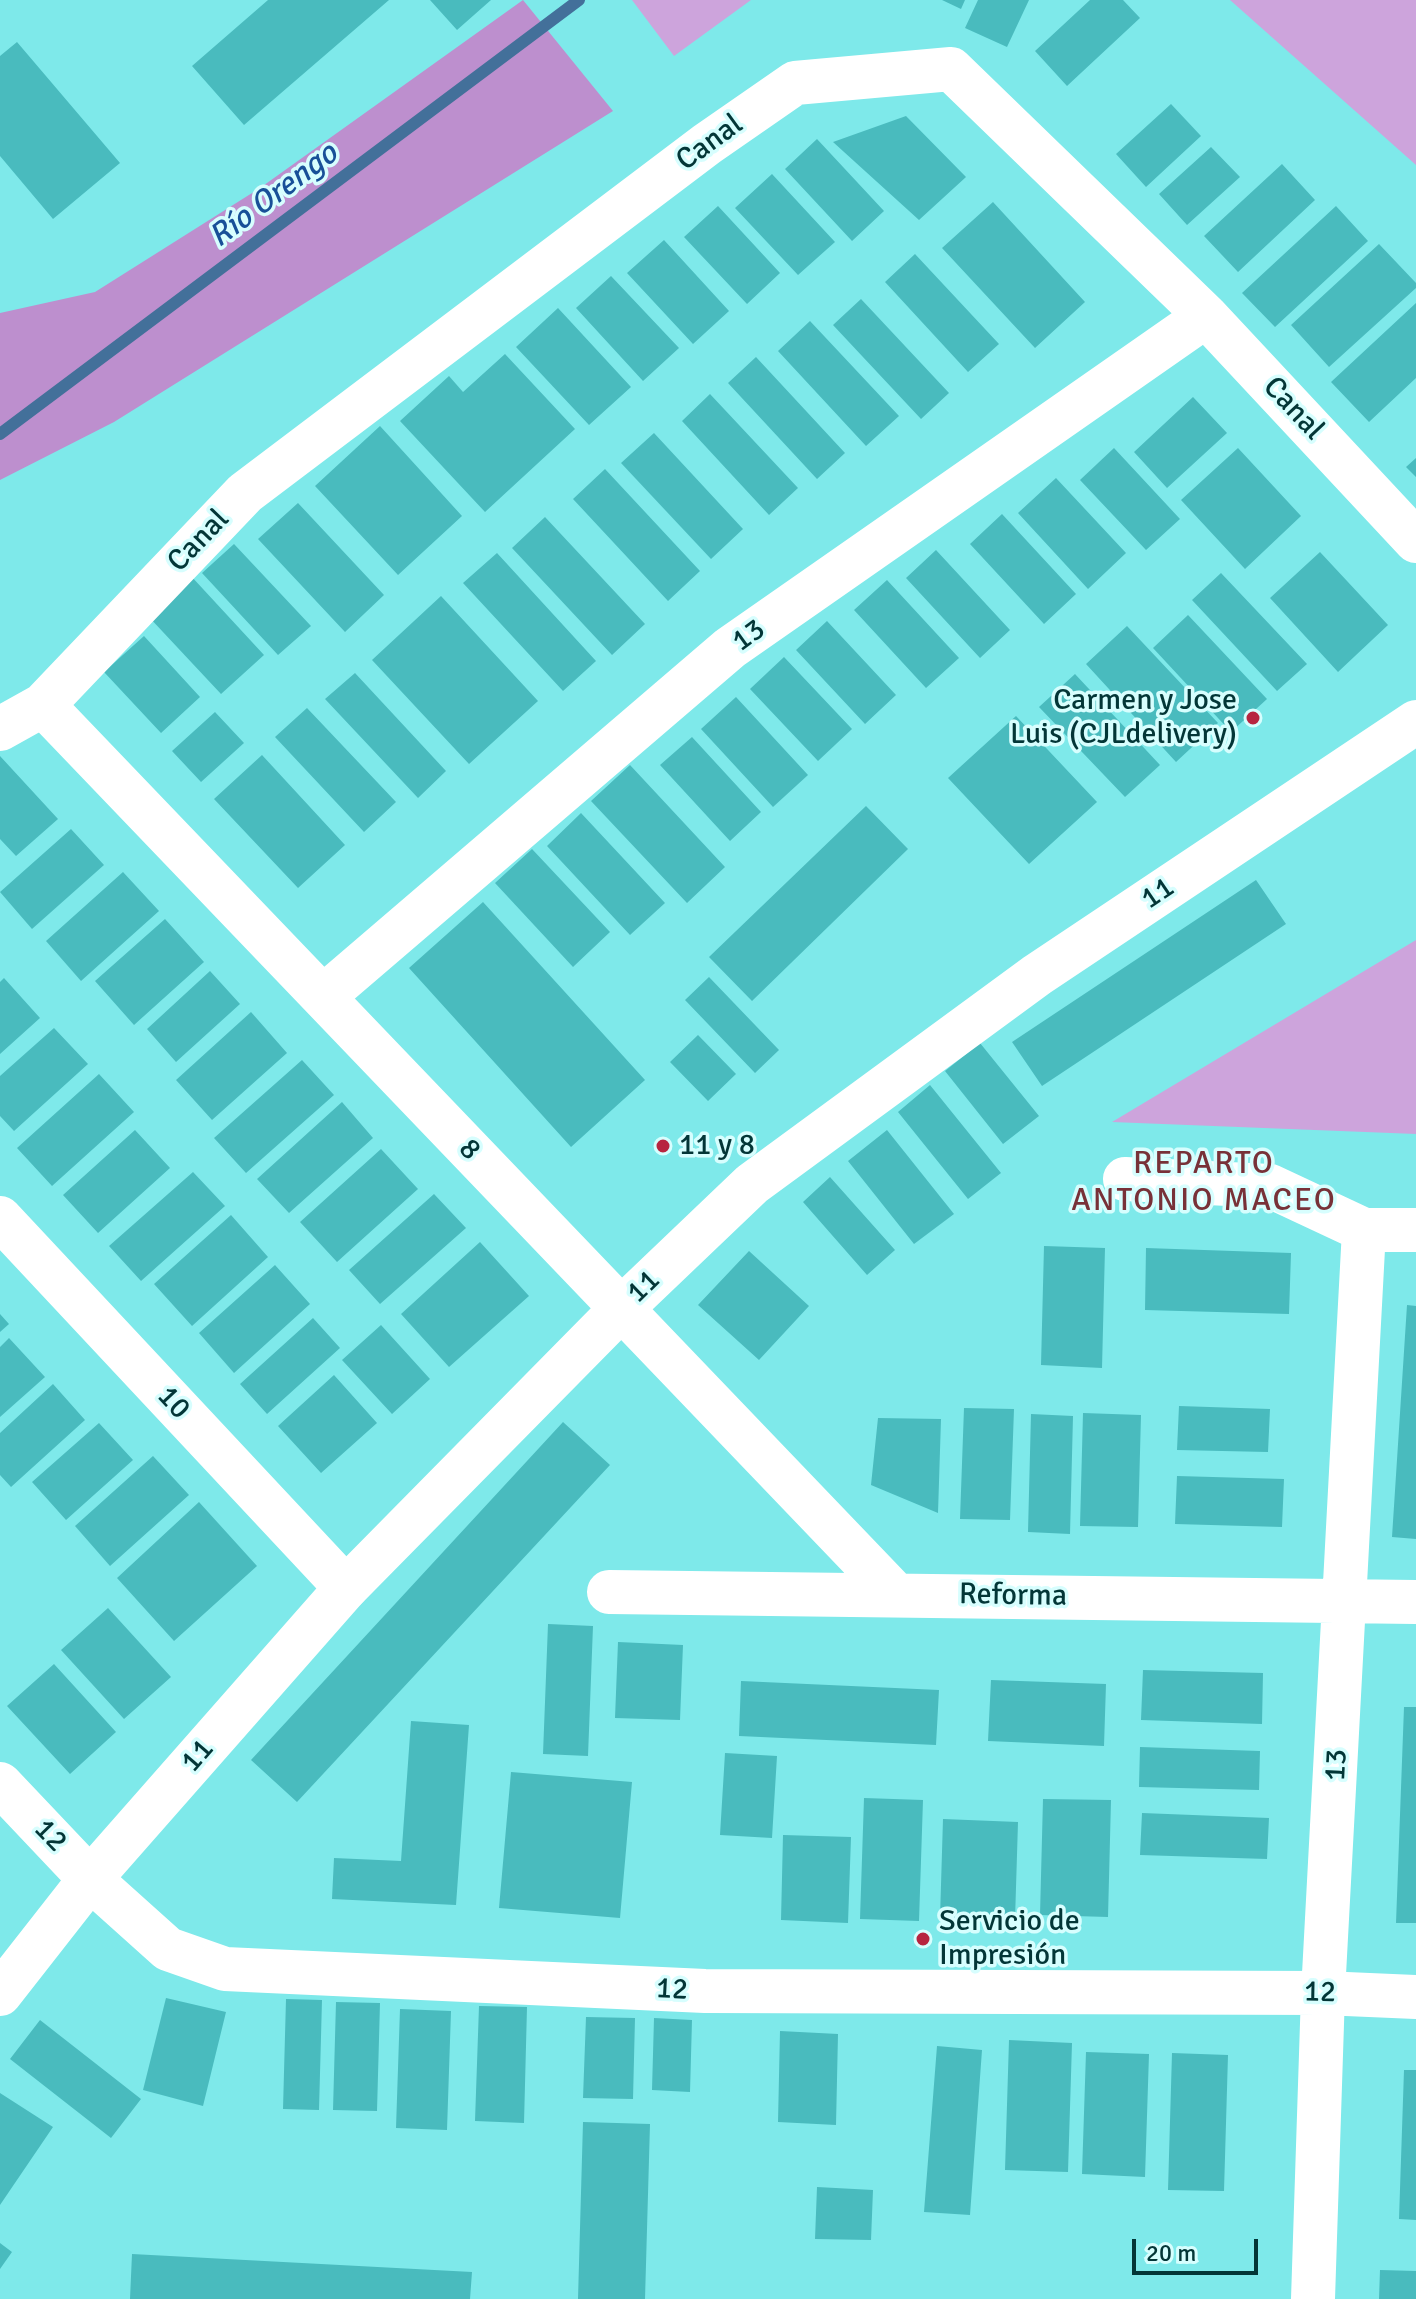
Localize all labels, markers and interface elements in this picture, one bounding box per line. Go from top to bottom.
street label: Canal [670,107,750,179]
water label: Río Orengo [202,135,346,257]
street label: Canal [1255,370,1331,448]
street label: Canal [161,502,237,580]
street label: 13 [725,612,773,660]
place label: Carmen y Jose Luis (CJLdelivery) [1010,683,1237,754]
marker: Carmen y Jose Luis (CJLdelivery) [1244,709,1262,727]
street label: 11 [1135,870,1181,918]
place label: 11 y 8 [679,1128,755,1164]
street label: 8 [450,1132,488,1168]
marker: 11 y 8 [654,1137,672,1155]
district label: REPARTO ANTONIO MACEO [1071,1146,1337,1221]
street label: 11 [620,1263,668,1311]
street label: 10 [149,1379,197,1427]
street label: Reforma [959,1577,1067,1615]
street label: 11 [174,1732,222,1780]
street label: 13 [1318,1748,1356,1782]
street label: 12 [26,1812,74,1860]
place label: Servicio de Impresión [939,1904,1080,1974]
marker: Servicio de Impresión [914,1930,932,1948]
street label: 12 [655,1971,689,2009]
street label: 12 [1303,1975,1337,2011]
scale bar [1136,2223,1262,2273]
text: 20 m [1146,2238,1196,2268]

